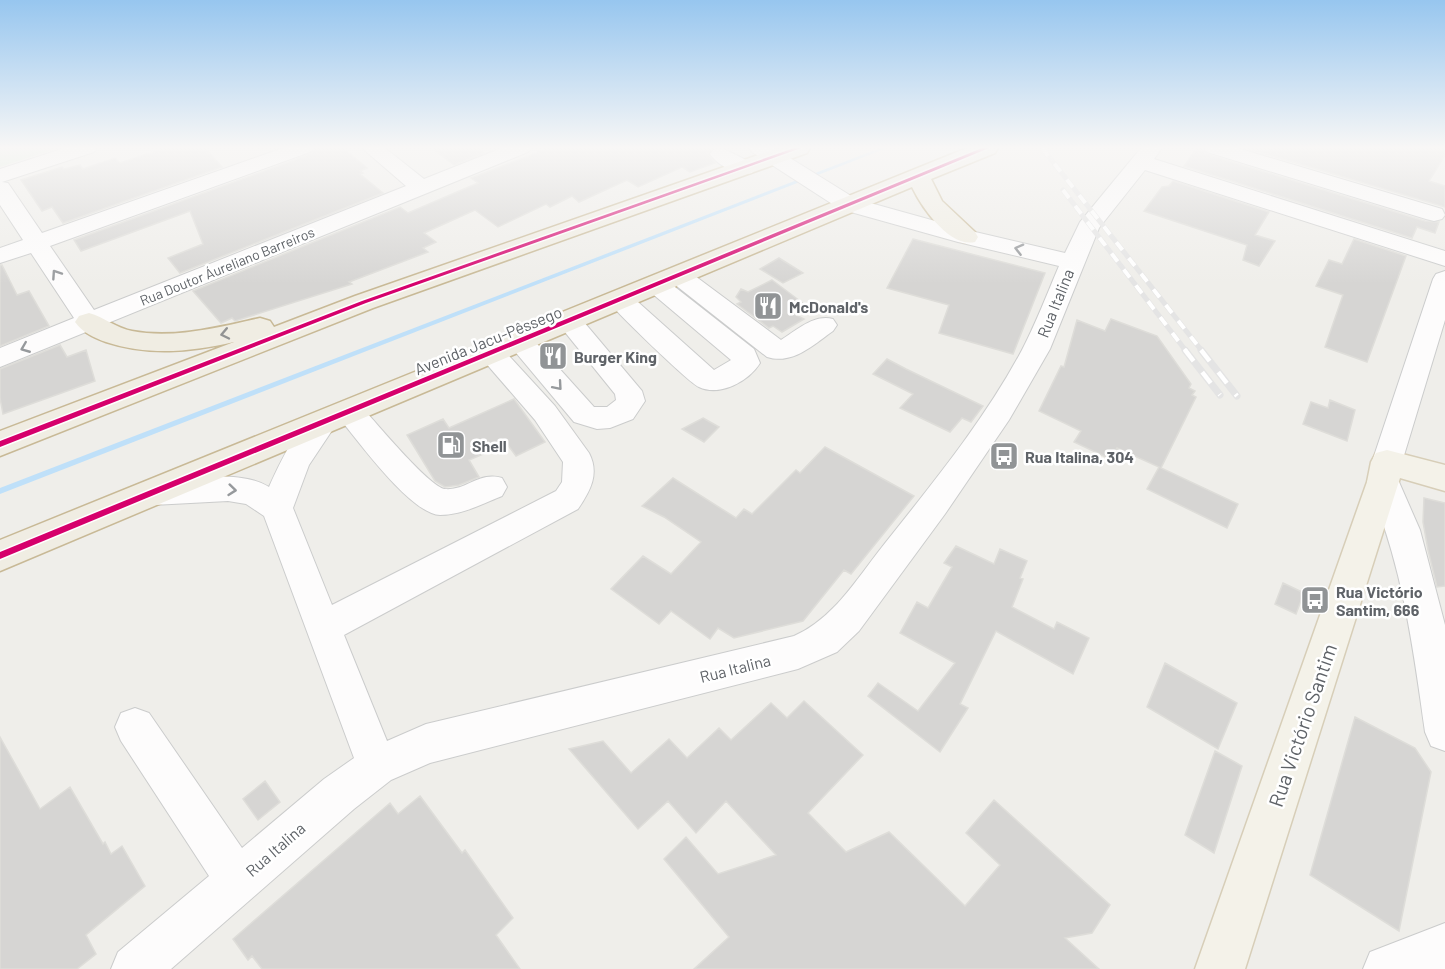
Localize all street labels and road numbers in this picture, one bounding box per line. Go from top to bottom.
street label: Rua Doutor Áureliano Barreiros [137,223,317,309]
street label: Rua Italina [1033,266,1077,340]
street label: Avenida Jacu-Pêssego [412,302,564,378]
street label: Rua Victório Santim [1263,640,1341,810]
street label: Rua Italina [698,650,772,686]
street label: Rua Italina [241,818,309,880]

